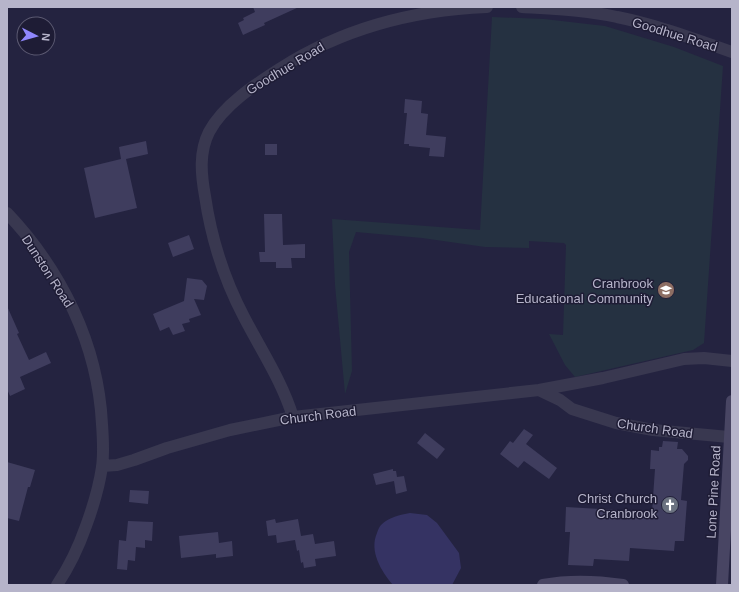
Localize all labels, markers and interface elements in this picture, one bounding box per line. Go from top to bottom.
street label: Goodhue Road [630,14,719,55]
north arrow [16,16,56,56]
text: N [40,32,52,42]
street label: Goodhue Road [244,39,327,98]
street label: Dunston Road [19,232,77,310]
place label: Cranbrook Educational Community [516,276,653,306]
school or university icon: Cranbrook Educational Community [656,280,676,300]
street label: Church Road [279,403,357,428]
street label: Church Road [616,416,694,441]
street label: Lone Pine Road [704,445,723,539]
place label: Christ Church Cranbrook [578,491,657,521]
church icon: Christ Church Cranbrook [660,495,680,515]

